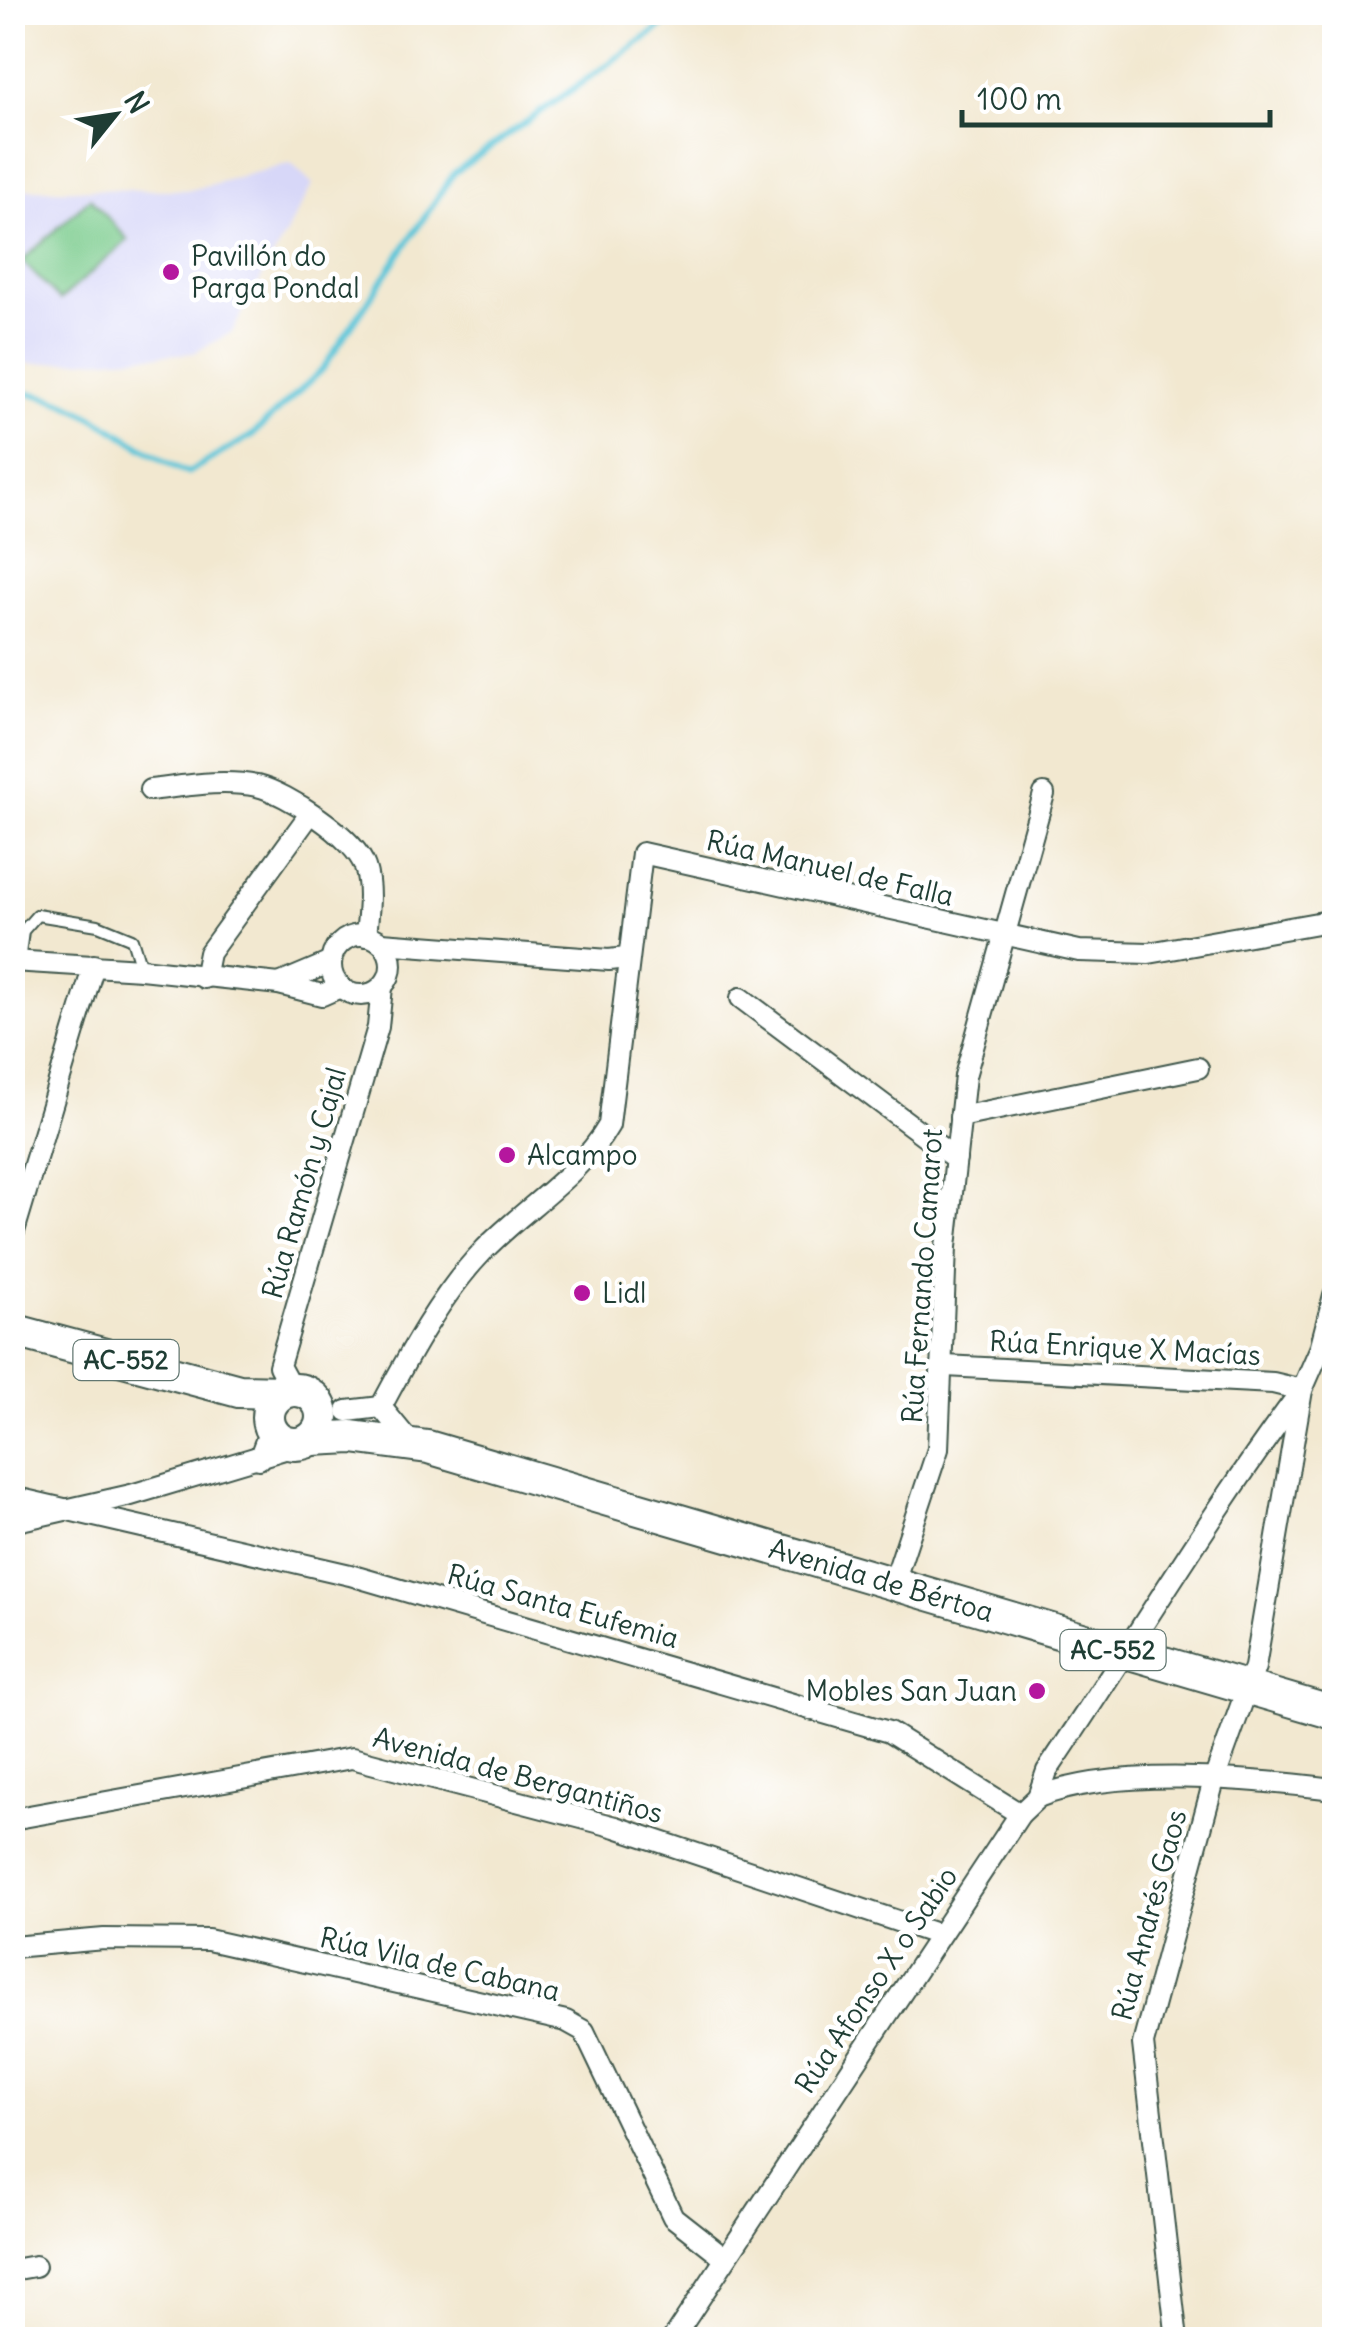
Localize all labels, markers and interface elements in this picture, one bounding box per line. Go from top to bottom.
north arrow [65,65,165,165]
scale bar [962,65,1270,127]
text: 100 m [977,80,1062,118]
text: N [116,85,157,120]
place label: Pavillón do Parga Pondal [191,238,359,306]
marker: Pavillón do Parga Pondal [160,261,182,283]
street label: Rúa Manuel de Falla [703,822,957,914]
street label: Rúa Ramón y Cajal [254,1063,354,1303]
street label: Rúa Fernando Camarot [894,1127,950,1425]
place label: Alcampo [527,1137,638,1173]
marker: Alcampo [496,1144,518,1166]
place label: Lidl [602,1275,646,1311]
marker: Lidl [571,1282,593,1304]
street label: Rúa Enrique X Macías [988,1323,1262,1373]
road number: AC-552 [74,1340,178,1380]
street label: Avenida de Bértoa [765,1530,998,1630]
street label: Rúa Santa Eufemia [443,1556,683,1656]
road number: AC-552 [1060,1630,1166,1670]
place label: Mobles San Juan [805,1673,1017,1709]
marker: Mobles San Juan [1026,1680,1048,1702]
street label: Avenida de Bergantiños [369,1719,667,1831]
street label: Rúa Andrés Gaos [1104,1806,1194,2024]
street label: Rúa Afonso X o Sabio [787,1860,965,2100]
street label: Rúa Vila de Cabana [317,1919,563,2009]

